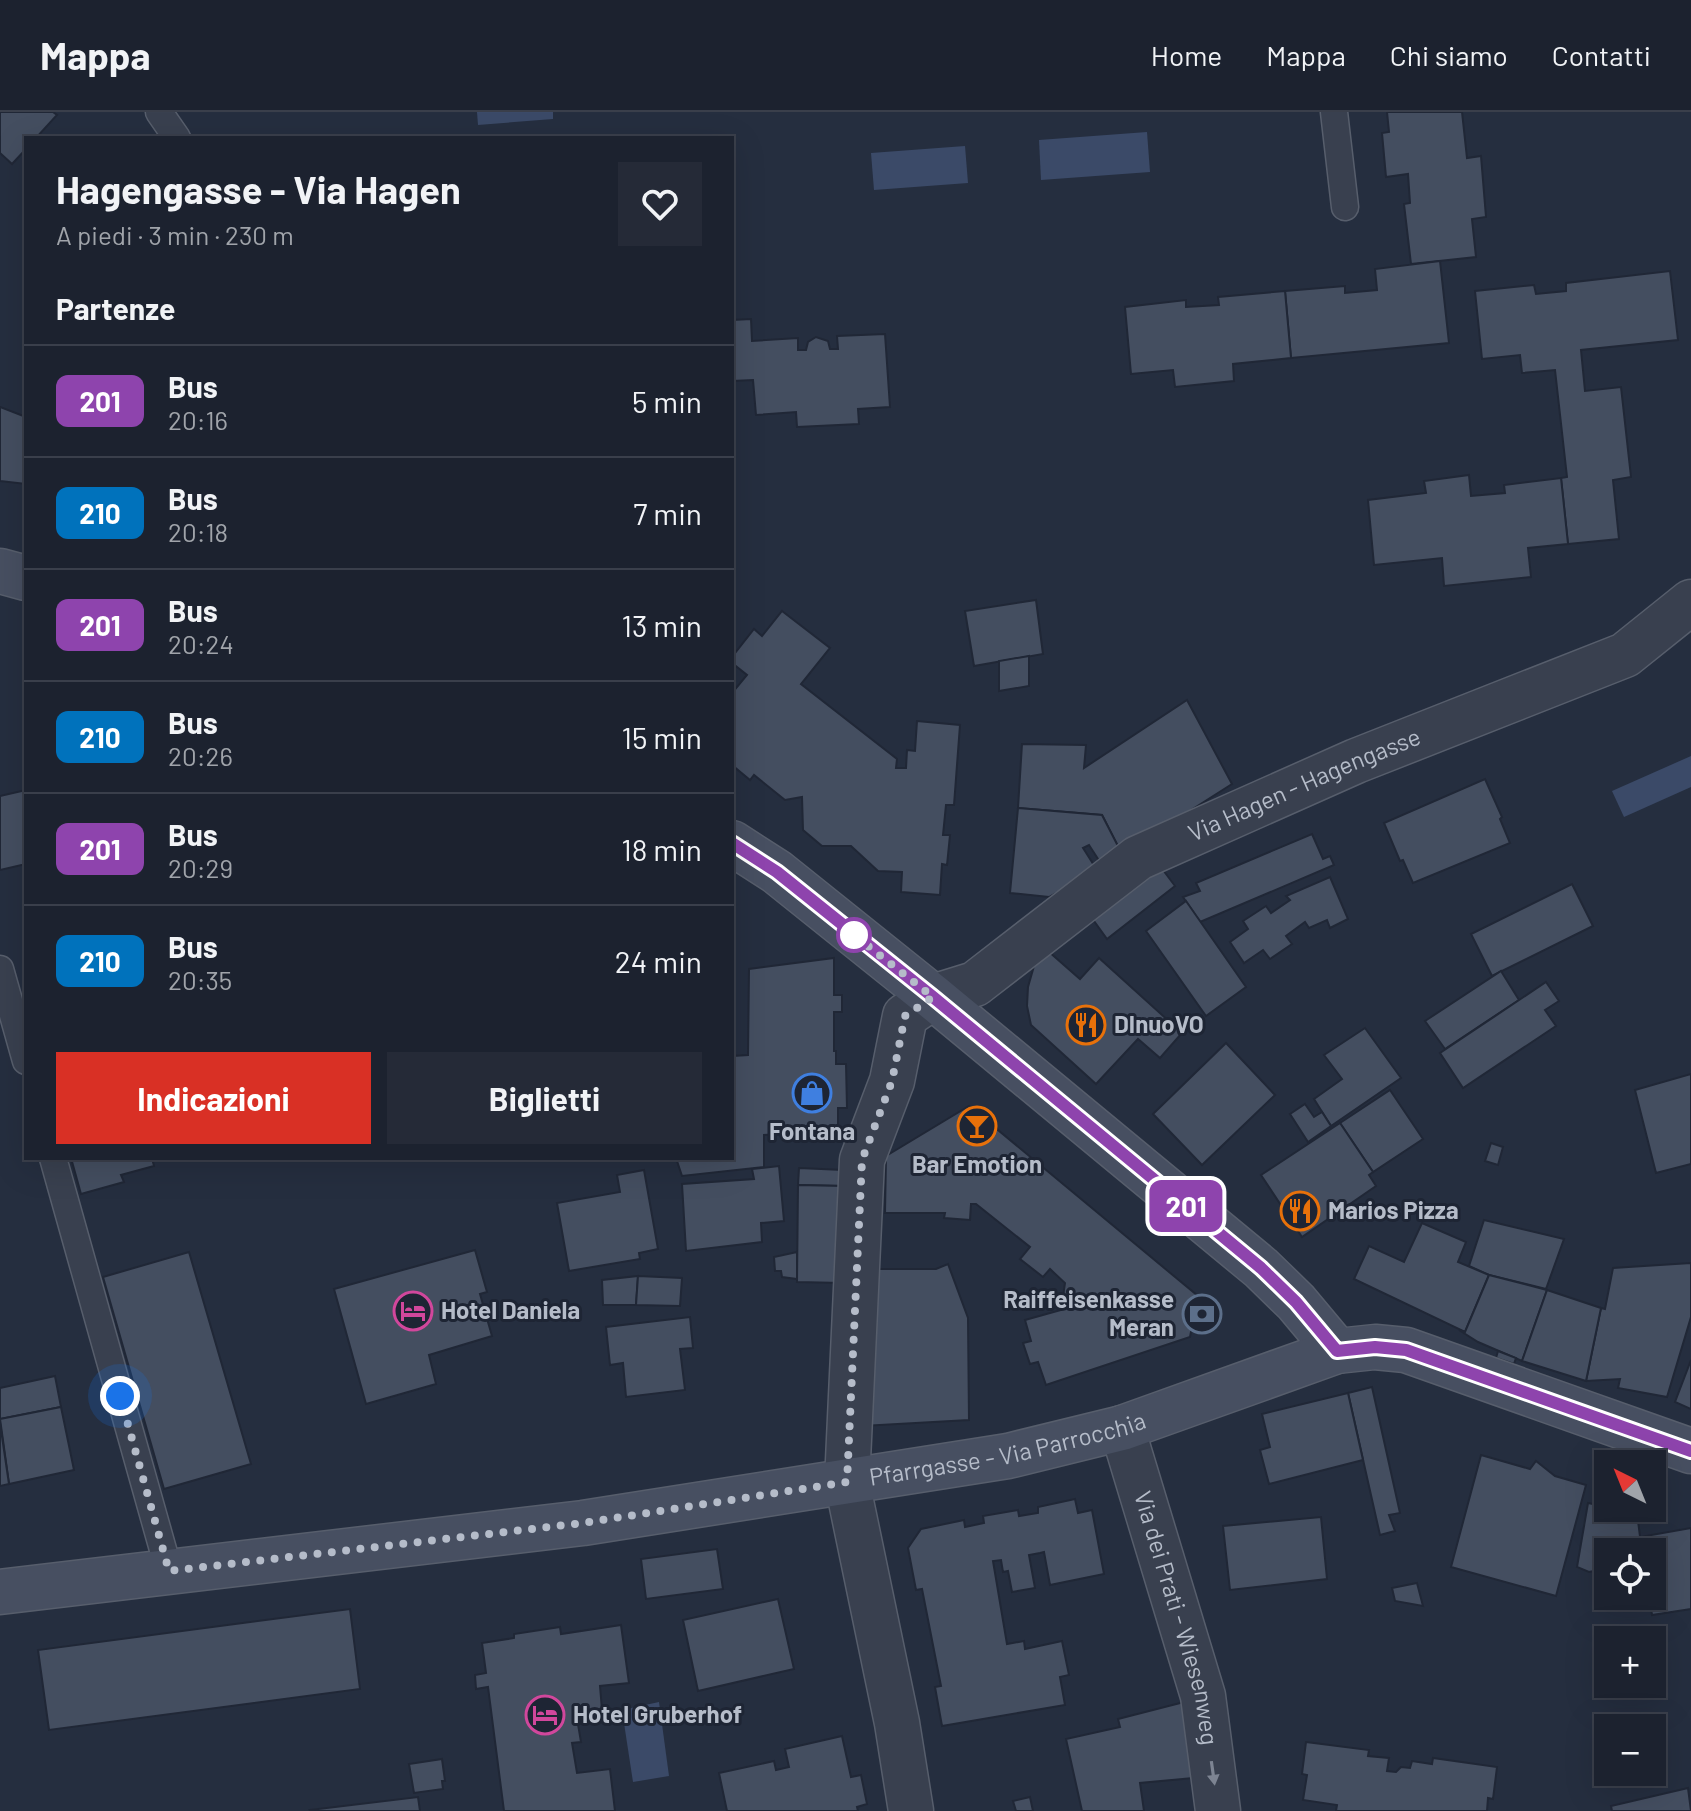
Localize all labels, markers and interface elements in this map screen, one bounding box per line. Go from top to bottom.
text: Mappa [40,32,150,78]
text: Home [1151,38,1222,72]
text: Mappa [1266,38,1346,72]
text: Chi siamo [1390,38,1508,72]
text: Contatti [1552,38,1651,72]
button: heart [618,162,702,246]
text: Hagengasse - Via Hagen [56,166,461,212]
text: A piedi · 3 min · 230 m [56,219,294,250]
text: Partenze [56,290,175,326]
text: Bus [168,368,218,404]
text: 5 min [632,383,702,419]
text: 201 [79,384,121,418]
text: 20:16 [168,404,228,435]
text: Bus [168,480,218,516]
text: 7 min [633,495,702,531]
text: 210 [79,496,121,530]
text: 20:18 [168,516,228,547]
text: Bus [168,592,218,628]
text: 13 min [621,607,702,643]
text: 201 [79,608,121,642]
text: 20:24 [168,628,234,659]
text: Bus [168,704,218,740]
text: 15 min [621,719,702,755]
text: 210 [79,720,121,754]
street label: Via Hagen - Hagengasse [1183,721,1424,847]
text: 20:26 [168,740,233,771]
text: Bus [168,816,218,852]
text: 18 min [621,831,702,867]
text: 201 [79,832,121,866]
text: 20:29 [168,852,233,883]
unlabelled marker [837,918,871,952]
text: Bus [168,928,218,964]
text: 24 min [615,943,702,979]
text: 210 [79,944,121,978]
text: 20:35 [168,964,232,995]
restaurant icon: DInuoVO [1065,1004,1107,1046]
place label: DInuoVO [1114,1009,1204,1038]
button: Indicazioni [56,1052,371,1144]
button: Biglietti [387,1052,702,1144]
shop icon: Fontana [791,1072,833,1114]
bar icon: Bar Emotion [956,1105,998,1147]
place label: Fontana [769,1116,855,1145]
place label: Bar Emotion [912,1149,1042,1178]
line badge: 201 [1140,1180,1232,1232]
text: 201 [1165,1189,1207,1223]
restaurant icon: Marios Pizza [1279,1190,1321,1232]
place label: Marios Pizza [1328,1195,1459,1224]
place label: Raiffeisenkasse Meran [1003,1284,1174,1341]
hotel icon: Hotel Daniela [392,1290,434,1332]
bank icon: Raiffeisenkasse Meran [1181,1293,1223,1335]
place label: Hotel Daniela [441,1295,580,1324]
your location [100,1376,140,1416]
street label: Pfarrgasse - Via Parrocchia [867,1405,1149,1491]
north arrow [1594,1450,1666,1522]
map controls [1594,1450,1666,1786]
street label: Via dei Prati - Wiesenweg [1129,1487,1225,1747]
button: locate [1594,1538,1666,1610]
button: + [1594,1626,1666,1698]
hotel icon: Hotel Gruberhof [524,1694,566,1736]
place label: Hotel Gruberhof [573,1699,742,1728]
button: − [1594,1714,1666,1786]
one-way arrow [1207,1761,1220,1786]

